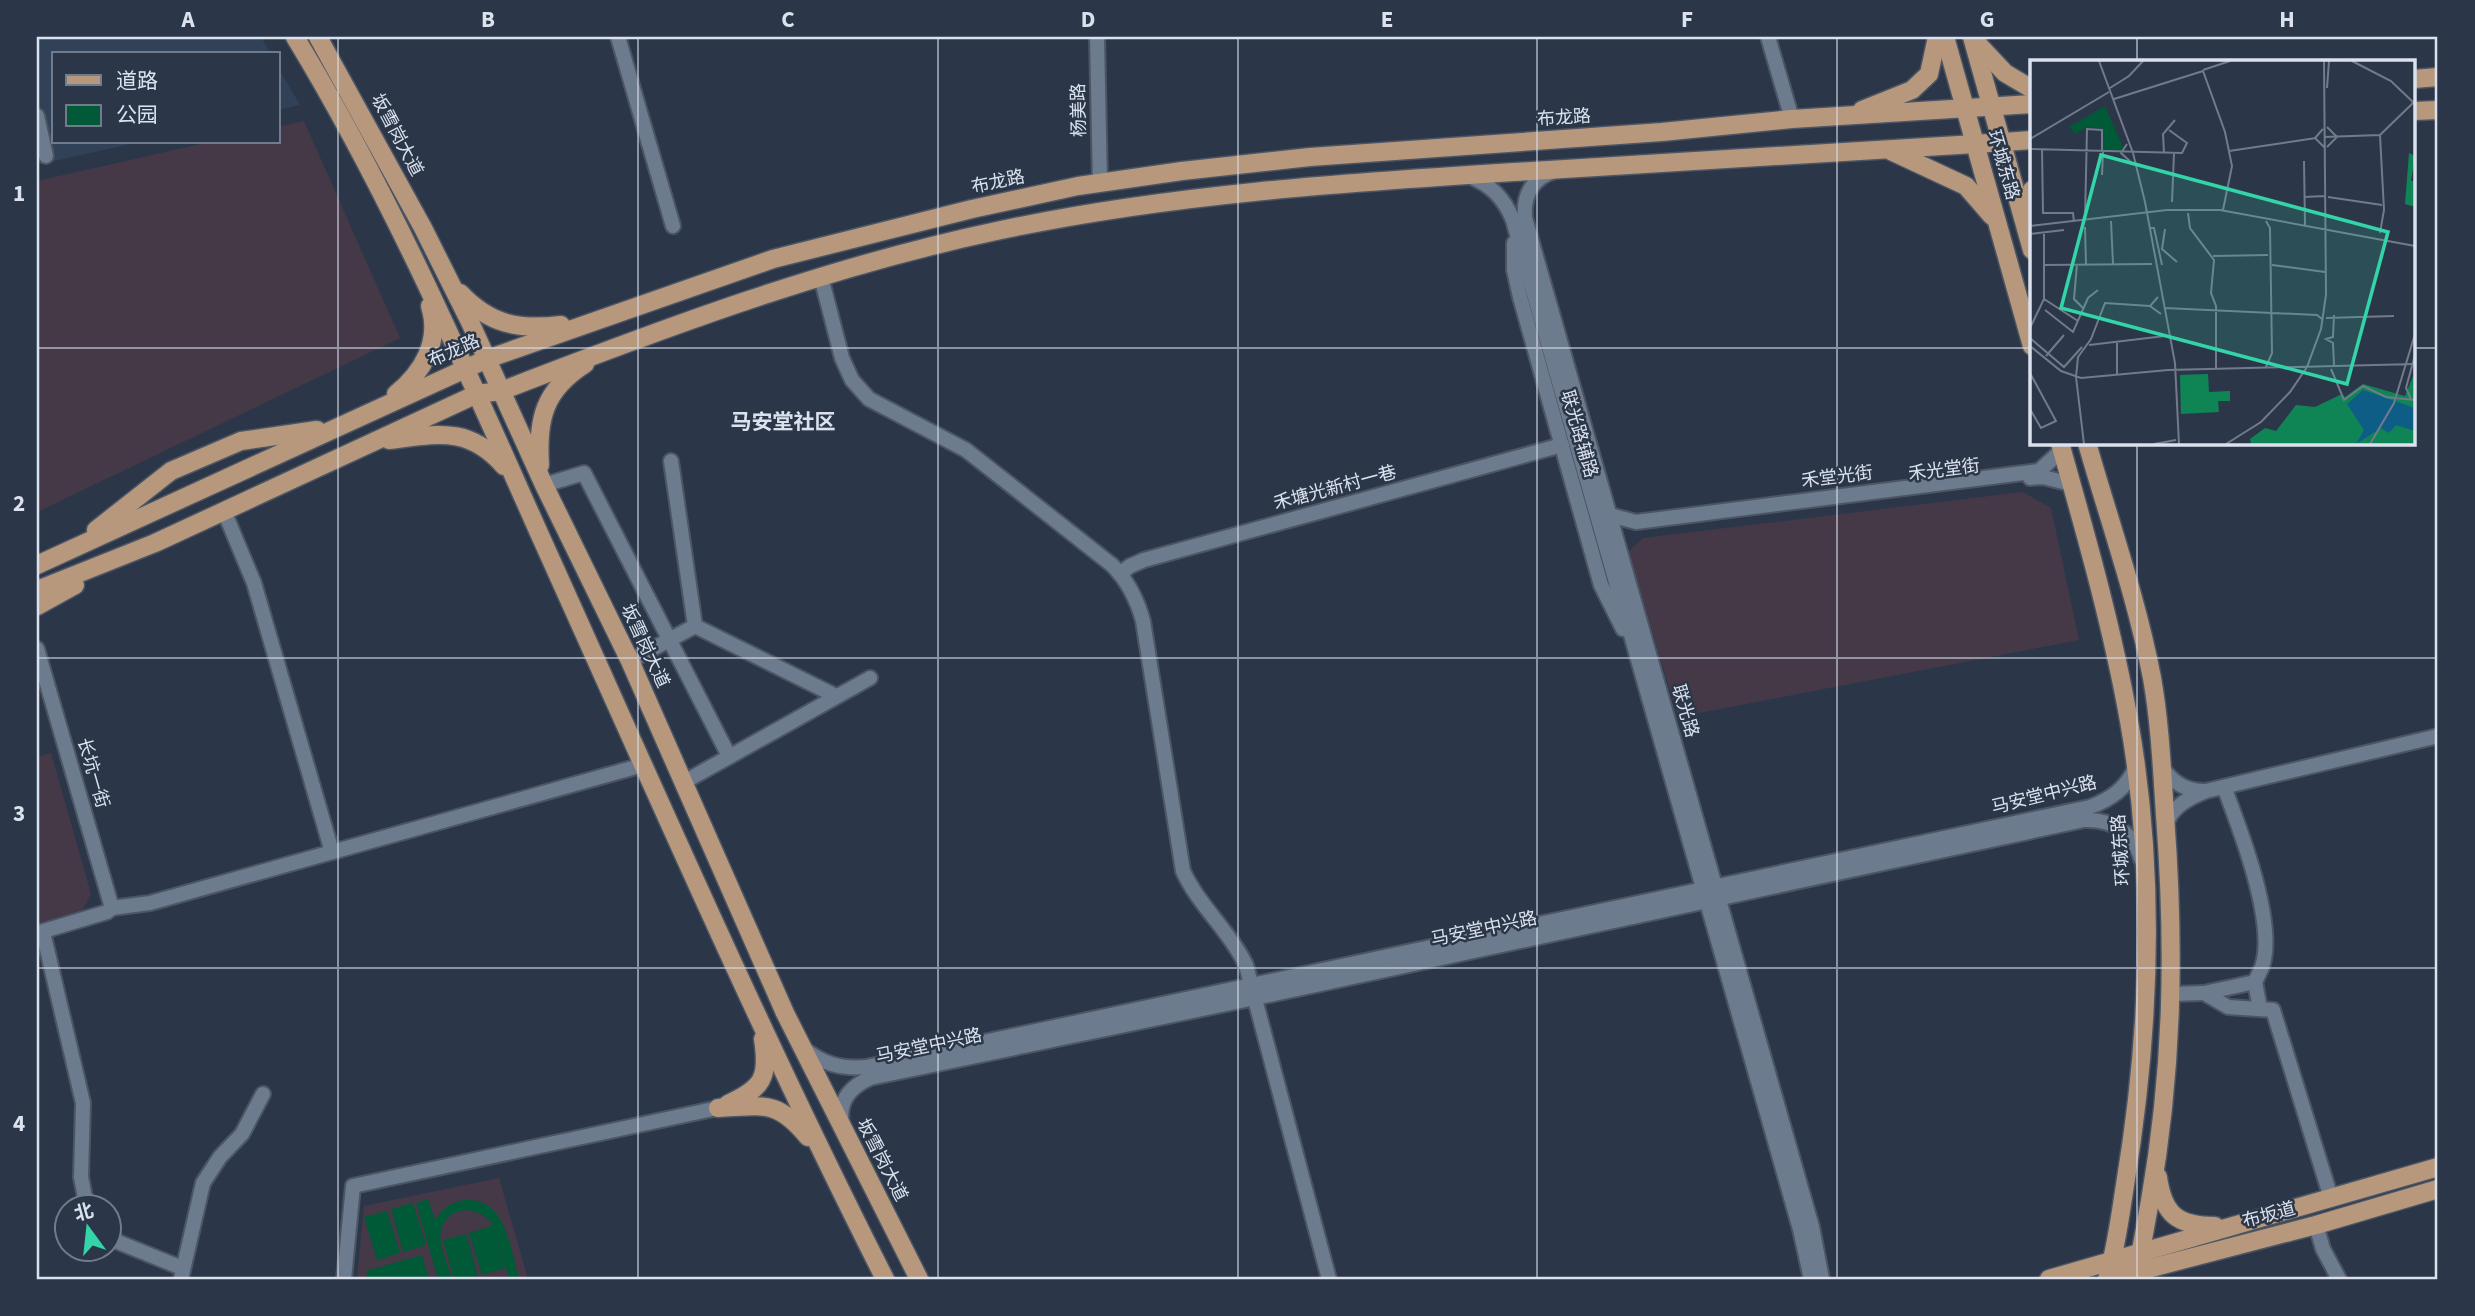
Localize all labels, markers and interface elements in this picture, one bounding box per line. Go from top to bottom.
text: A [180,3,195,36]
text: B [481,3,495,36]
text: C [781,3,795,36]
text: D [1081,3,1095,36]
text: E [1381,3,1393,36]
text: F [1681,3,1693,36]
text: G [1980,3,1994,36]
text: H [2279,3,2295,36]
legend [52,52,280,144]
inset map [2030,60,2416,444]
text: 道路 [116,66,158,96]
street label: 杨美路 [1066,83,1092,137]
street label: 坂雪岗大道 [365,89,429,181]
text: 公园 [116,100,158,130]
street label: 布龙路 [1536,104,1592,132]
street label: 环城东路 [1981,127,2025,203]
street label: 布龙路 [969,164,1027,200]
text: 1 [13,177,25,210]
street label: 布龙路 [424,329,484,373]
street label: 联光路辅路 [1555,387,1603,481]
district label: 马安堂社区 [731,407,836,437]
street label: 禾光堂街 [1907,453,1981,487]
street label: 禾塘光新村一巷 [1271,460,1399,516]
street label: 禾堂光街 [1800,460,1874,494]
text: 2 [13,487,25,520]
street label: 坂雪岗大道 [615,600,675,692]
street label: 联光路 [1666,682,1704,740]
street label: 长坑一街 [71,735,115,811]
street label: 马安堂中兴路 [1989,770,2099,820]
text: 3 [13,797,25,830]
street label: 环城东路 [2106,813,2136,887]
street label: 马安堂中兴路 [1429,906,1539,952]
street label: 马安堂中兴路 [874,1023,984,1069]
text: 4 [13,1107,25,1140]
street label: 坂雪岗大道 [850,1114,914,1206]
north arrow [52,1194,122,1264]
street label: 布坂道 [2240,1196,2298,1234]
text: 北 [71,1198,97,1229]

